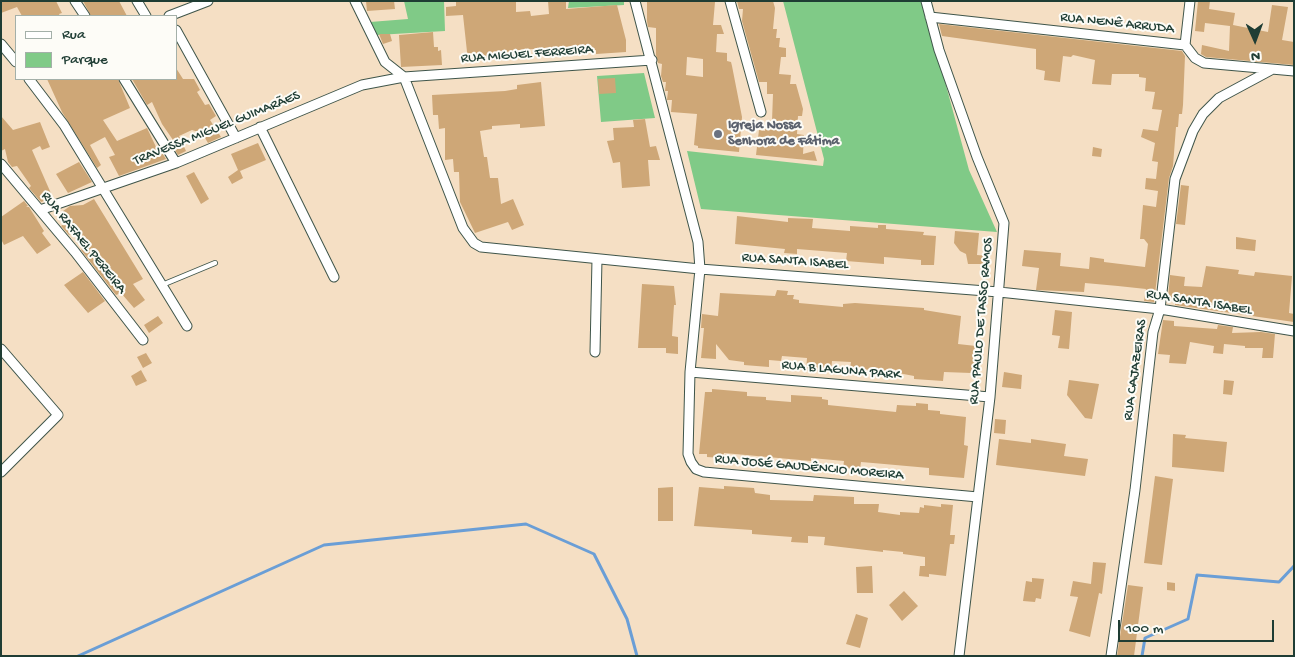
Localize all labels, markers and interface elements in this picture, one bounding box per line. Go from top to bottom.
street label: RUA NENÊ ARRUDA [1059,10,1175,38]
legend [15,15,178,80]
north arrow [1230,15,1280,65]
text: Rua [62,26,85,44]
street label: RUA MIGUEL FERREIRA [460,42,594,68]
text: N [1251,47,1260,64]
text: Parque [62,51,108,69]
street label: TRAVESSA MIGUEL GUIMARÃES [131,88,303,170]
place label: Igreja Nossa Senhora de Fátima [728,118,839,150]
marker: Igreja Nossa Senhora de Fátima [712,128,724,140]
street label: RUA RAFAEL PEREIRA [37,189,129,297]
street label: RUA PAULO DE TASSO RAMOS [966,237,998,405]
street label: RUA SANTA ISABEL [741,250,849,274]
street label: RUA SANTA ISABEL [1145,286,1253,320]
street label: RUA CAJAZEIRAS [1121,318,1151,422]
street label: RUA B LAGUNA PARK [781,357,901,385]
street label: RUA JOSÉ GAUDÊNCIO MOREIRA [714,451,904,485]
scale bar [1120,610,1276,642]
text: 100 m [1126,620,1163,638]

